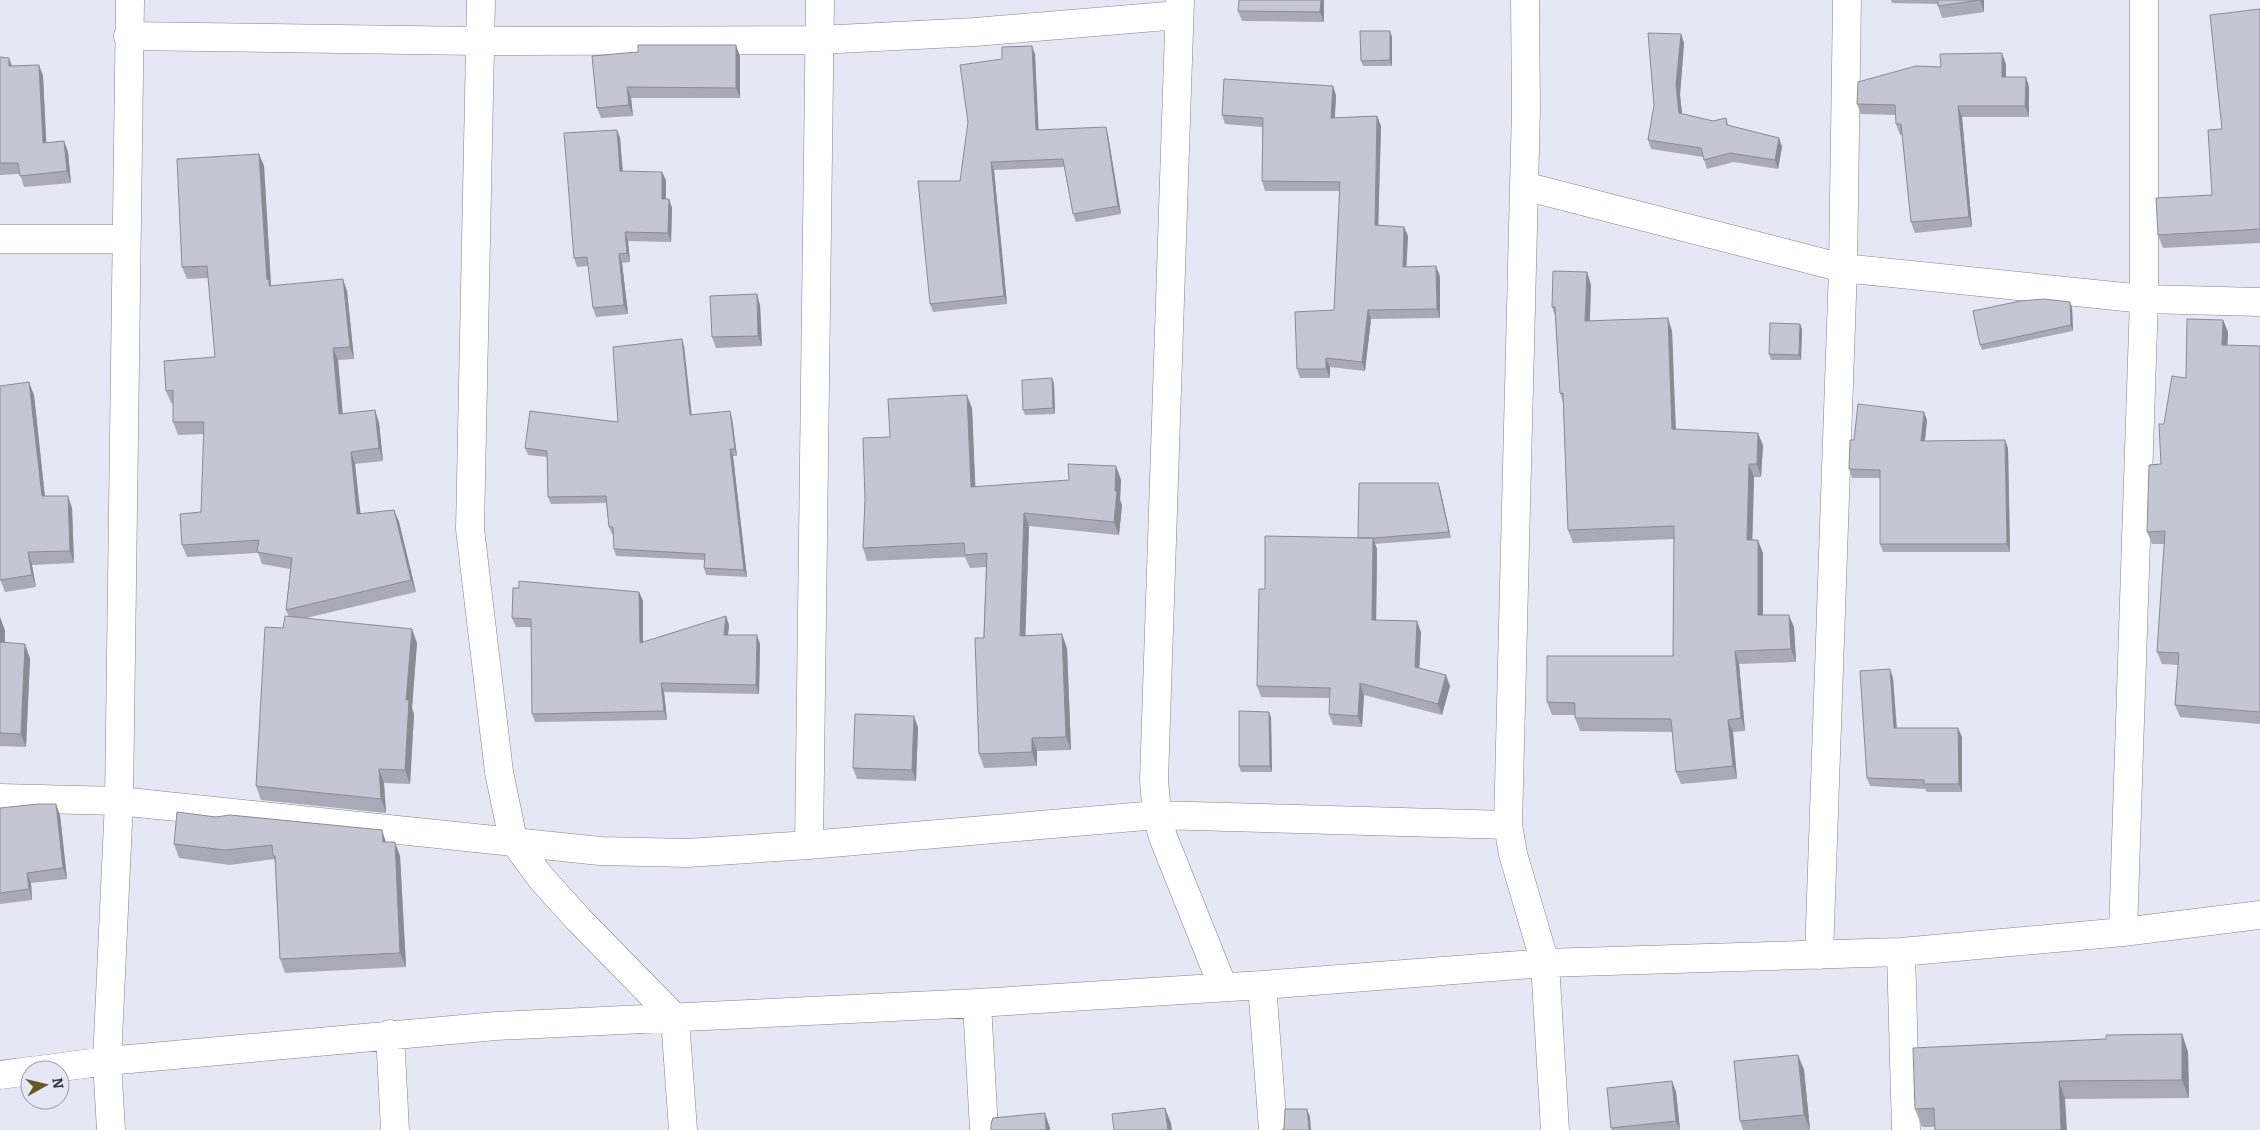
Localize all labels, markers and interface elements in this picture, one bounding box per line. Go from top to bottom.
north arrow [20,1060,70,1110]
text: N [48,1077,67,1090]

